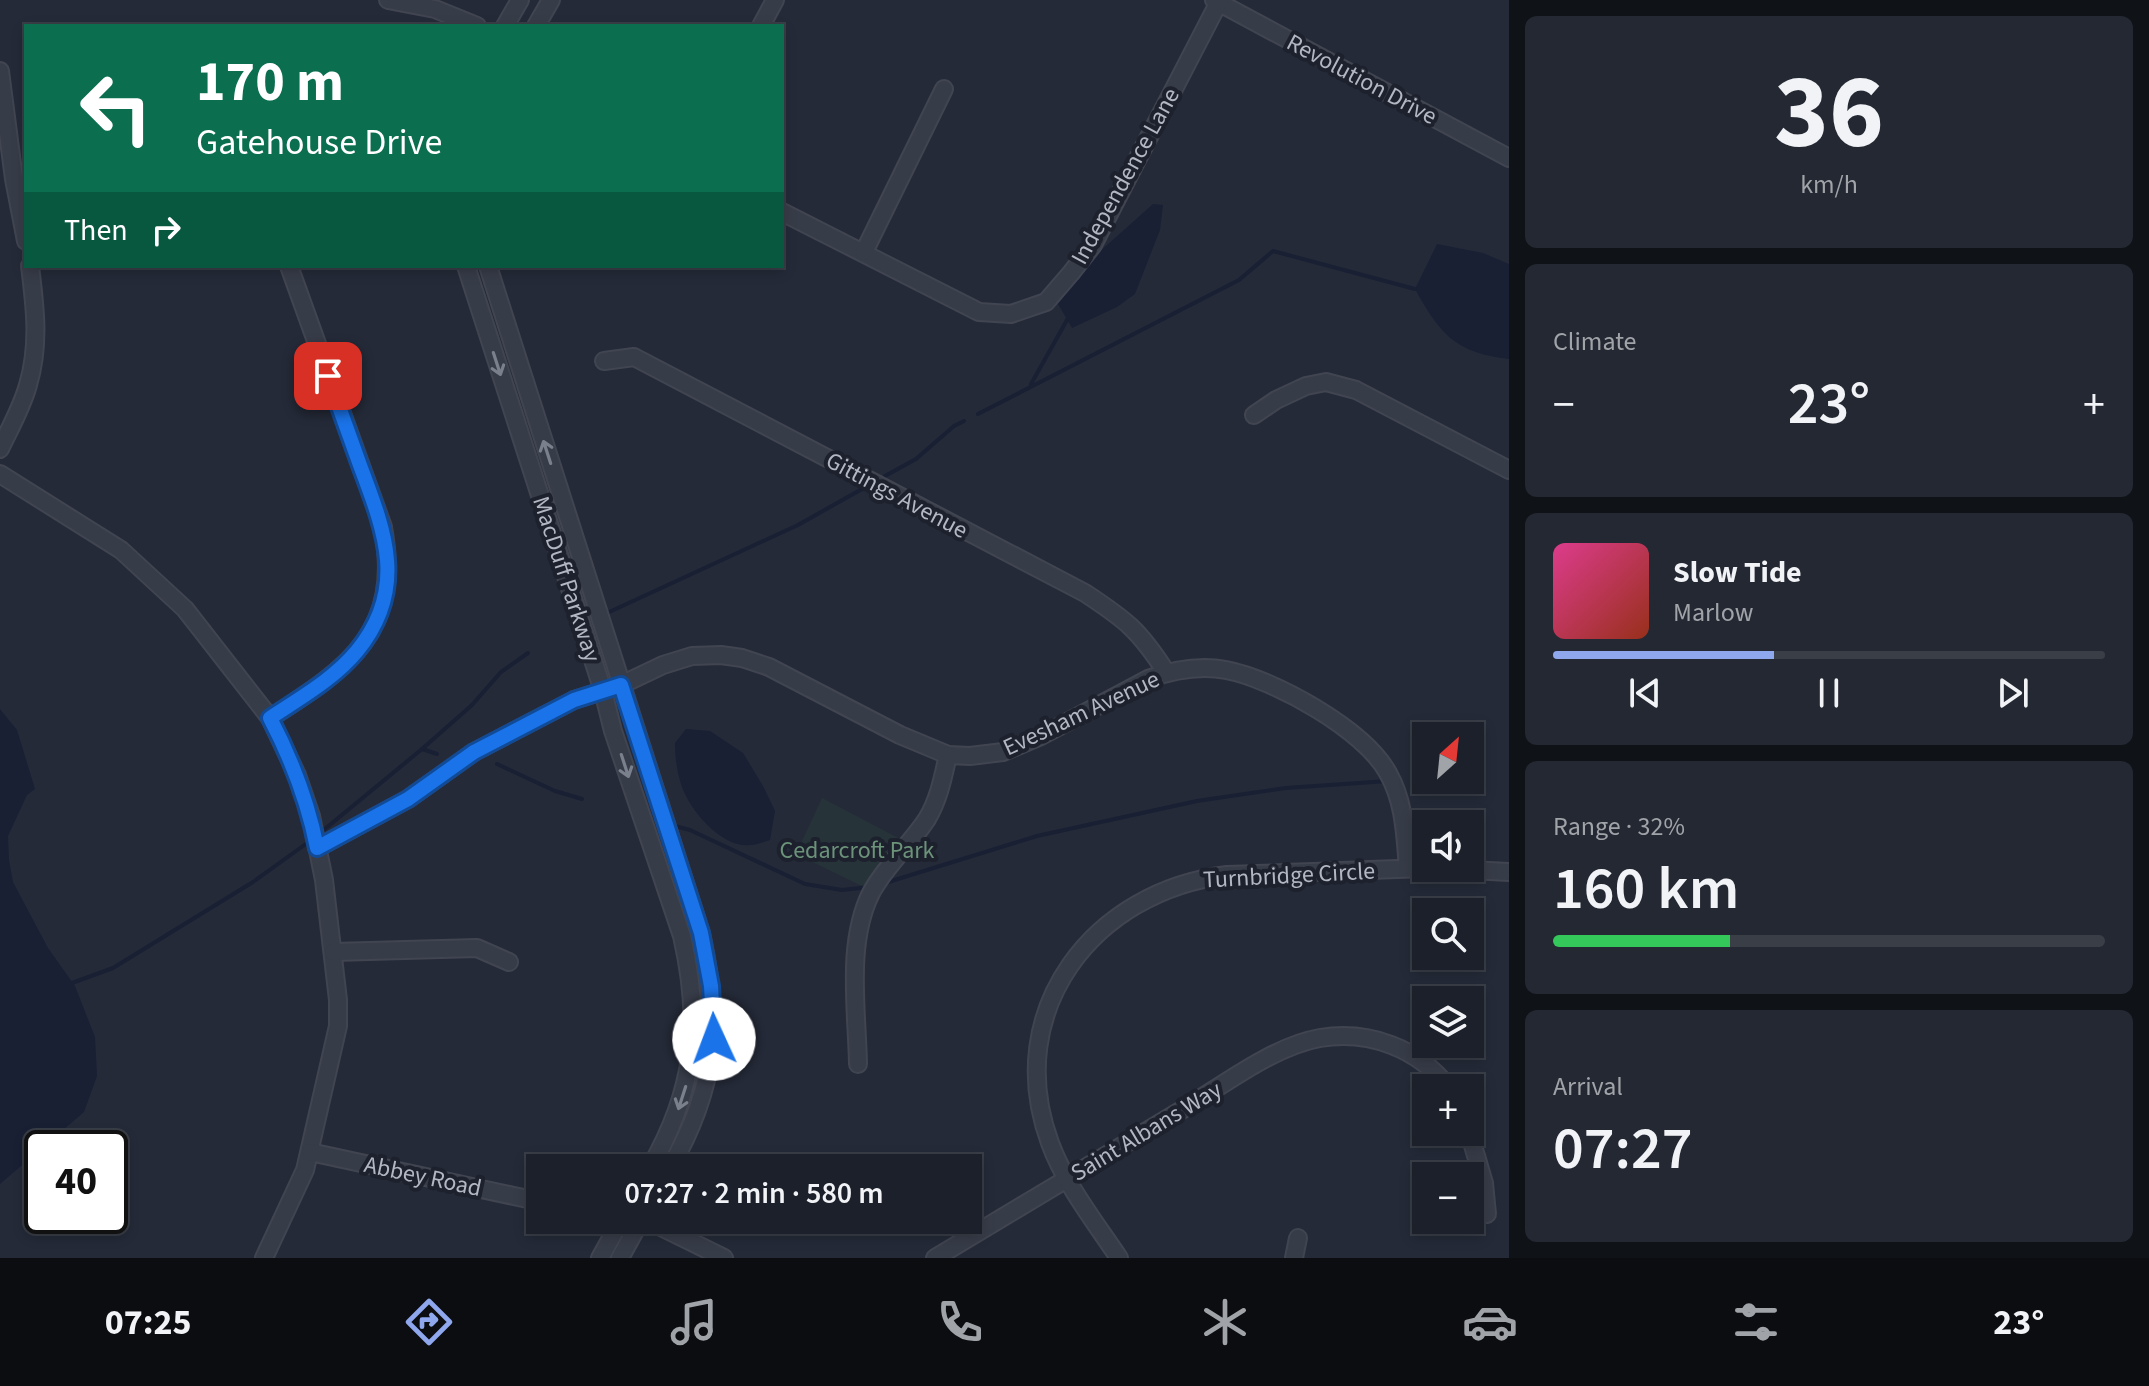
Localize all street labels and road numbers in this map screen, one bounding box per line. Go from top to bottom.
street label: Revolution Drive [1280,25,1443,134]
street label: Independence Lane [1062,81,1189,271]
street label: Gittings Avenue [819,443,974,548]
street label: MacDuff Parkway [523,492,610,666]
street label: Evesham Avenue [997,662,1165,765]
street label: Turnbridge Circle [1202,854,1376,897]
street label: Saint Albans Way [1064,1072,1228,1190]
street label: Abbey Road [361,1147,485,1206]

